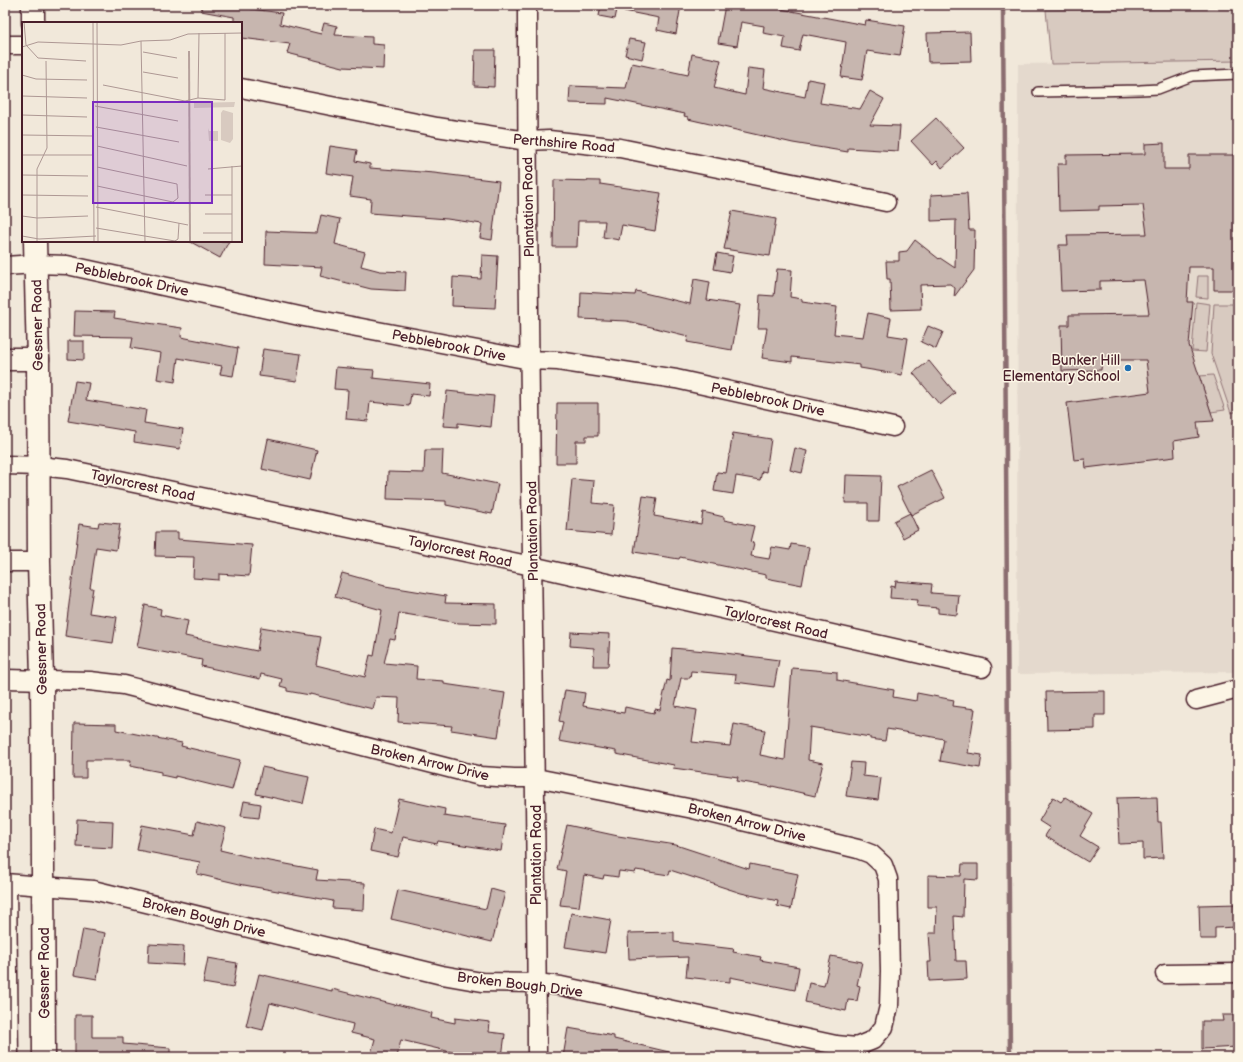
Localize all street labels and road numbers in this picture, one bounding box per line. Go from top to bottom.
street label: Perthshire Road [512,131,616,156]
street label: Plantation Road [519,157,538,257]
street label: Pebblebrook Drive [74,259,190,300]
street label: Gessner Road [28,279,47,371]
street label: Pebblebrook Drive [390,326,507,365]
street label: Pebblebrook Drive [710,379,826,420]
street label: Taylorcrest Road [89,466,197,505]
street label: Plantation Road [523,481,542,581]
street label: Taylorcrest Road [406,532,514,571]
street label: Taylorcrest Road [722,602,830,643]
street label: Gessner Road [32,603,51,695]
street label: Broken Arrow Drive [369,741,491,784]
street label: Broken Arrow Drive [686,800,808,845]
street label: Plantation Road [528,805,545,905]
street label: Broken Bough Drive [140,894,267,941]
street label: Gessner Road [36,927,53,1019]
street label: Broken Bough Drive [456,968,584,1001]

